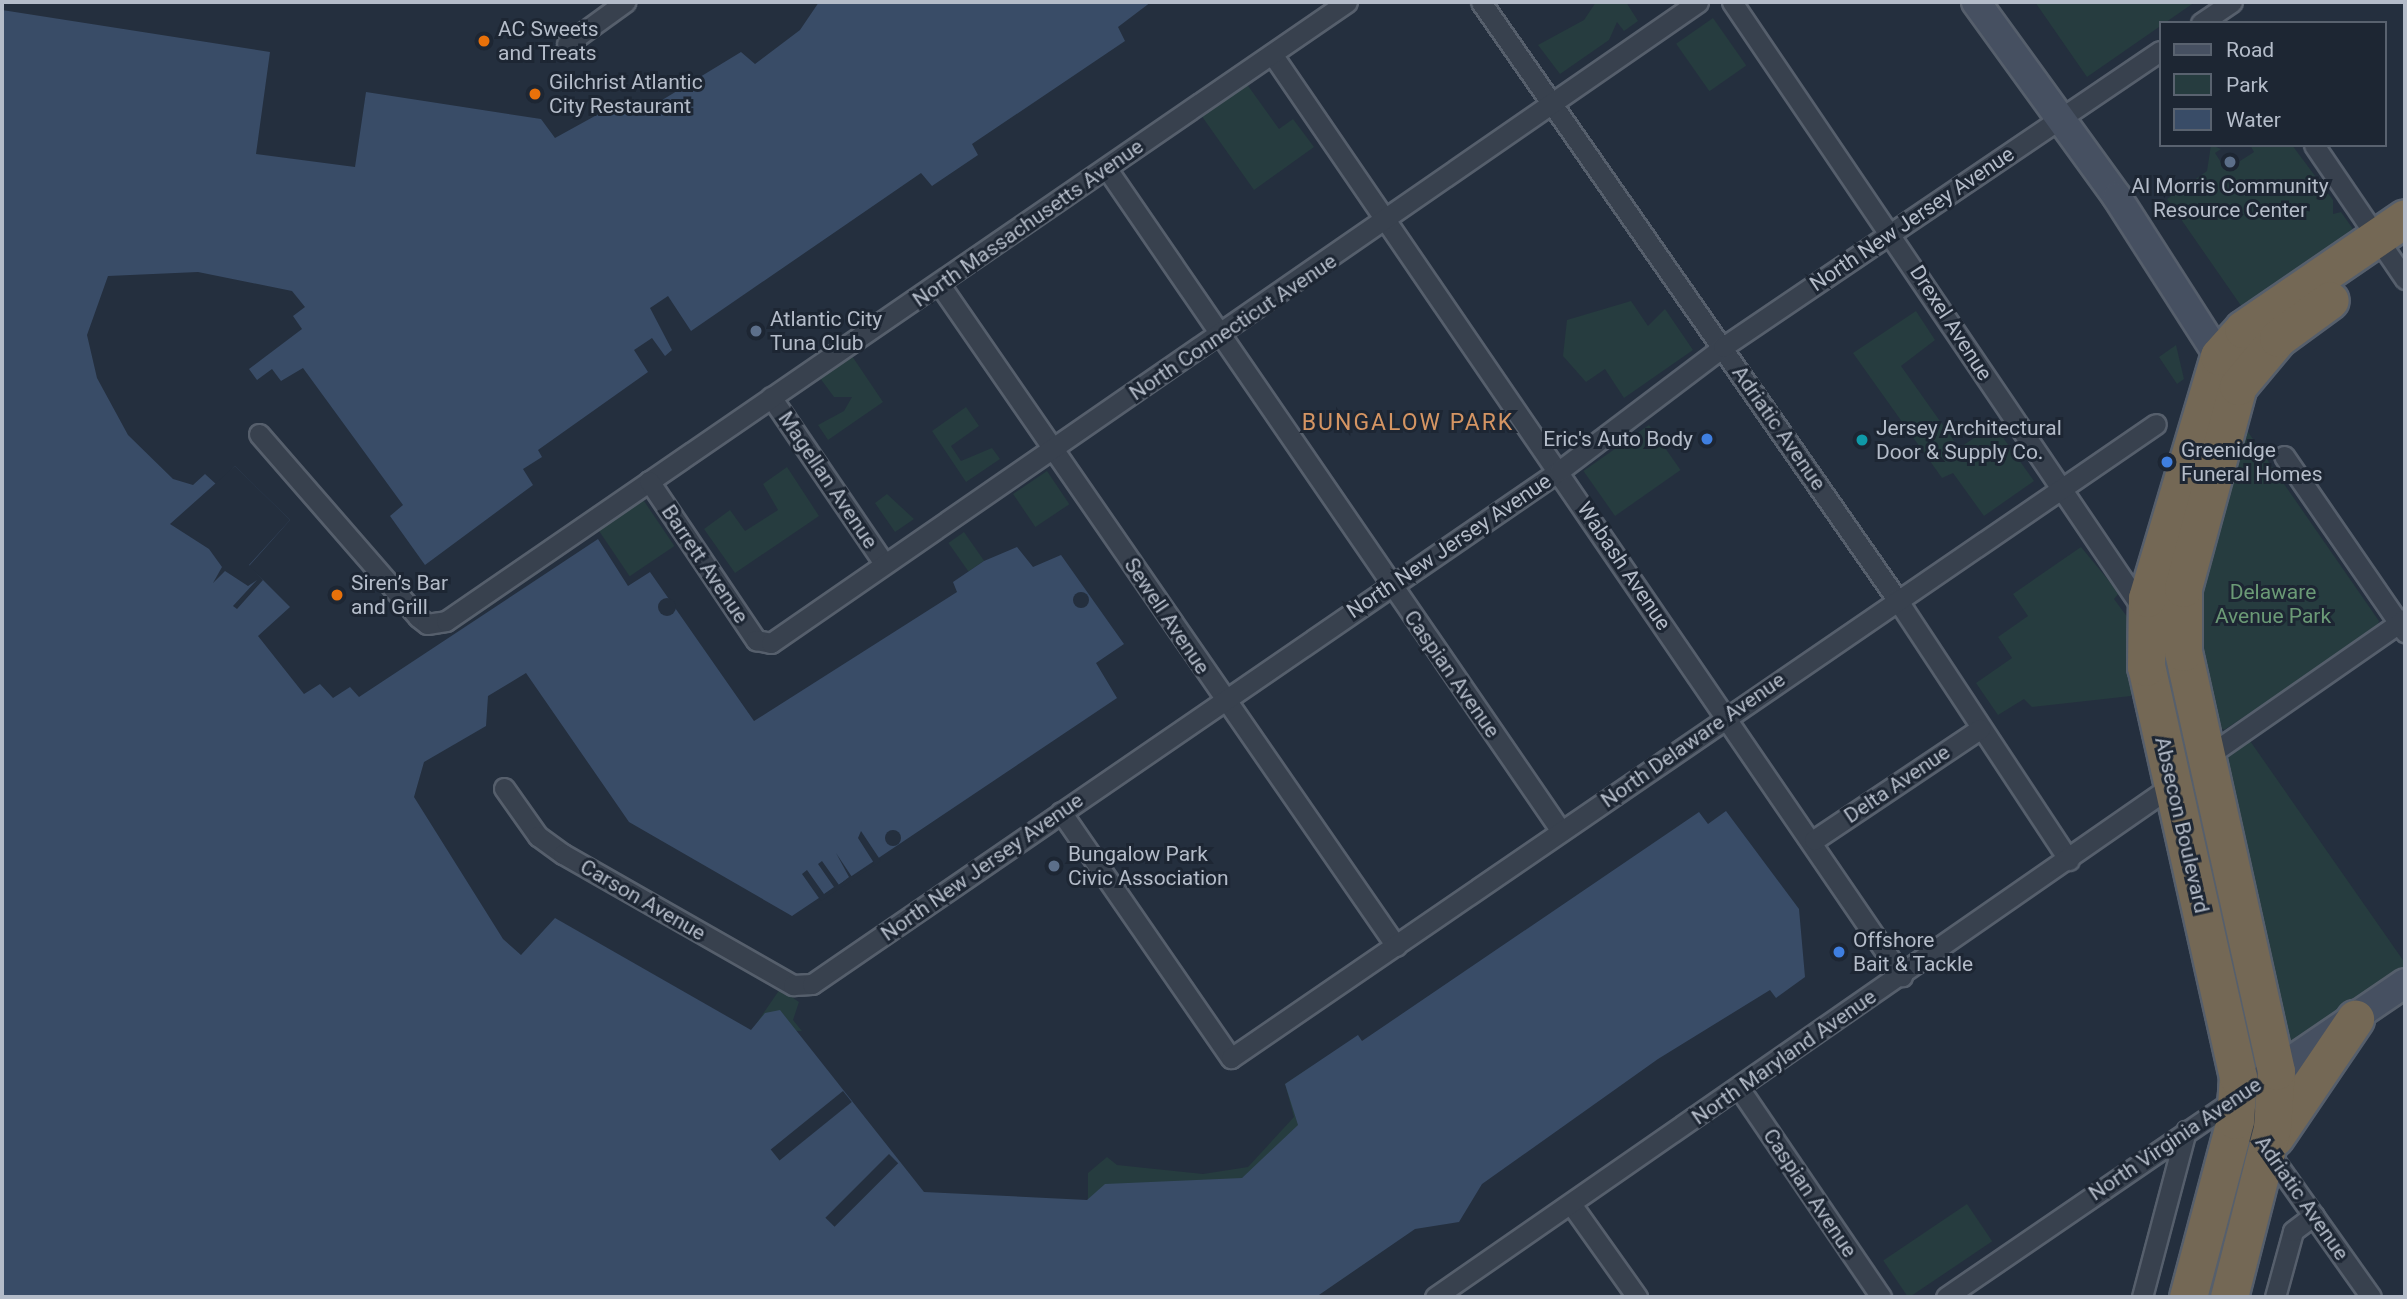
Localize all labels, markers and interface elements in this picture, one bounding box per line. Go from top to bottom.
place label: AC Sweets and Treats [498,16,599,66]
legend [2158,21,2386,147]
marker: AC Sweets and Treats [476,33,492,49]
text: Road [2226,38,2274,62]
place label: Gilchrist Atlantic City Restaurant [549,69,703,119]
text: Park [2226,73,2268,97]
marker: Gilchrist Atlantic City Restaurant [527,86,543,102]
text: Water [2226,108,2281,132]
street label: North Massachusetts Avenue [908,134,1148,312]
street label: North New Jersey Avenue [1805,141,2019,297]
marker: Al Morris Community Resource Center [2222,154,2238,170]
place label: Al Morris Community Resource Center [2131,173,2329,223]
street label: North Connecticut Avenue [1125,248,1341,406]
street label: Drexel Avenue [1904,261,1998,385]
place label: Atlantic City Tuna Club [770,306,882,356]
marker: Atlantic City Tuna Club [748,323,764,339]
street label: Adriatic Avenue [1727,361,1831,495]
street label: Magellan Avenue [773,407,883,553]
district label: BUNGALOW PARK [1303,409,1513,437]
place label: Jersey Architectural Door & Supply Co. [1876,415,2062,465]
place label: Eric's Auto Body [1543,426,1693,452]
marker: Eric's Auto Body [1699,431,1715,447]
marker: Jersey Architectural Door & Supply Co. [1854,432,1870,448]
place label: Greenidge Funeral Homes [2181,437,2322,487]
marker: Greenidge Funeral Homes [2159,454,2175,470]
street label: North New Jersey Avenue [1342,468,1556,624]
street label: Wabash Avenue [1572,497,1676,635]
street label: Barrett Avenue [656,500,754,628]
street label: Sewell Avenue [1119,553,1215,679]
place label: Siren’s Bar and Grill [351,570,448,620]
park label: Delaware Avenue Park [2215,579,2331,629]
marker: Siren’s Bar and Grill [329,587,345,603]
street label: Caspian Avenue [1399,605,1505,743]
street label: North Delaware Avenue [1596,667,1790,813]
street label: Absecon Boulevard [2149,734,2215,916]
street label: Delta Avenue [1839,739,1955,829]
street label: North New Jersey Avenue [876,788,1088,946]
place label: Bungalow Park Civic Association [1068,841,1229,891]
street label: Carson Avenue [576,854,710,946]
marker: Bungalow Park Civic Association [1046,858,1062,874]
place label: Offshore Bait & Tackle [1853,927,1974,977]
marker: Offshore Bait & Tackle [1831,944,1847,960]
street label: North Maryland Avenue [1687,984,1881,1130]
street label: North Virginia Avenue [2084,1072,2266,1206]
street label: Caspian Avenue [1758,1124,1862,1262]
street label: Adriatic Avenue [2250,1131,2354,1265]

